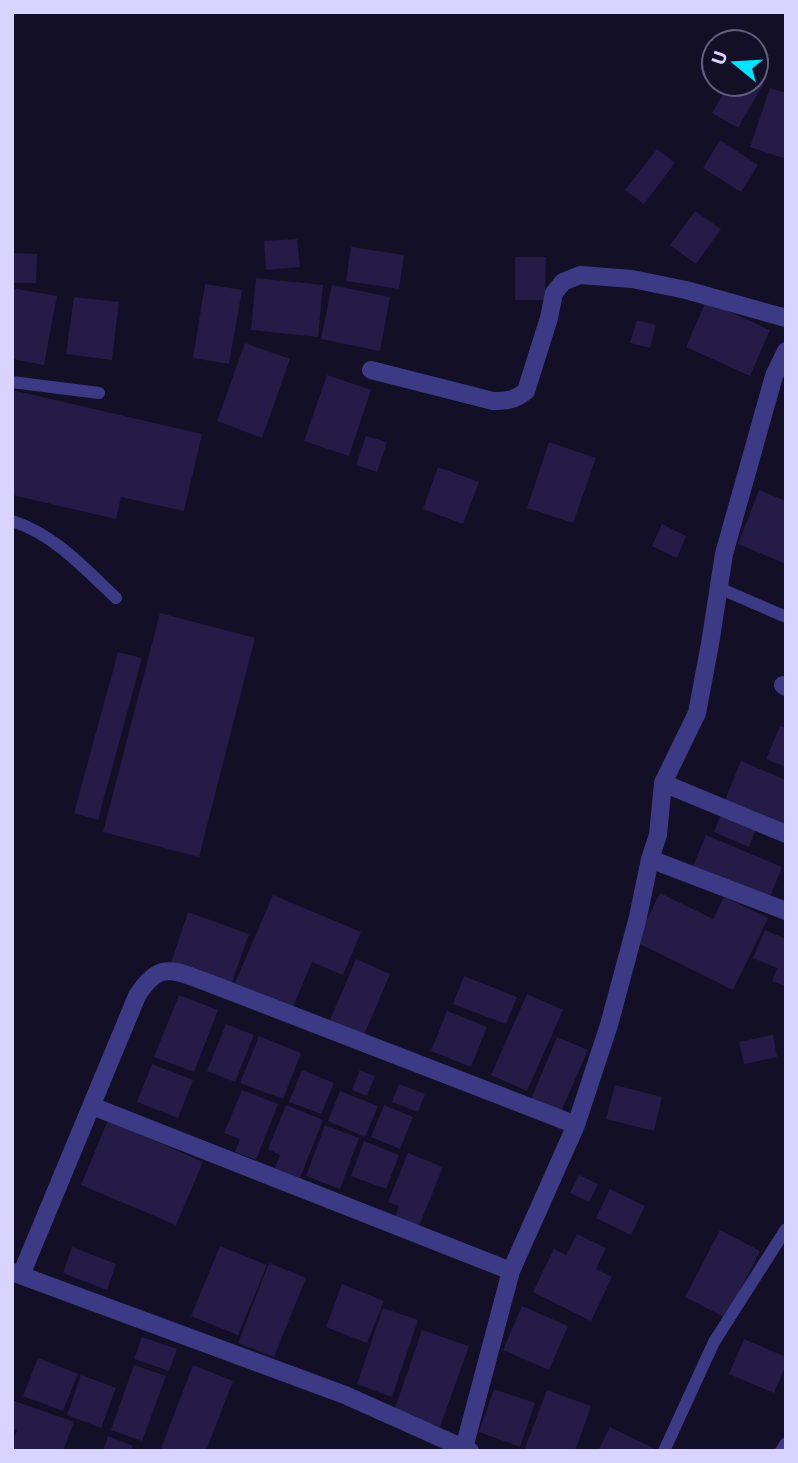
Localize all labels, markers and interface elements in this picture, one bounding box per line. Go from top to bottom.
north arrow [700,28,770,98]
text: U [705,48,731,67]

